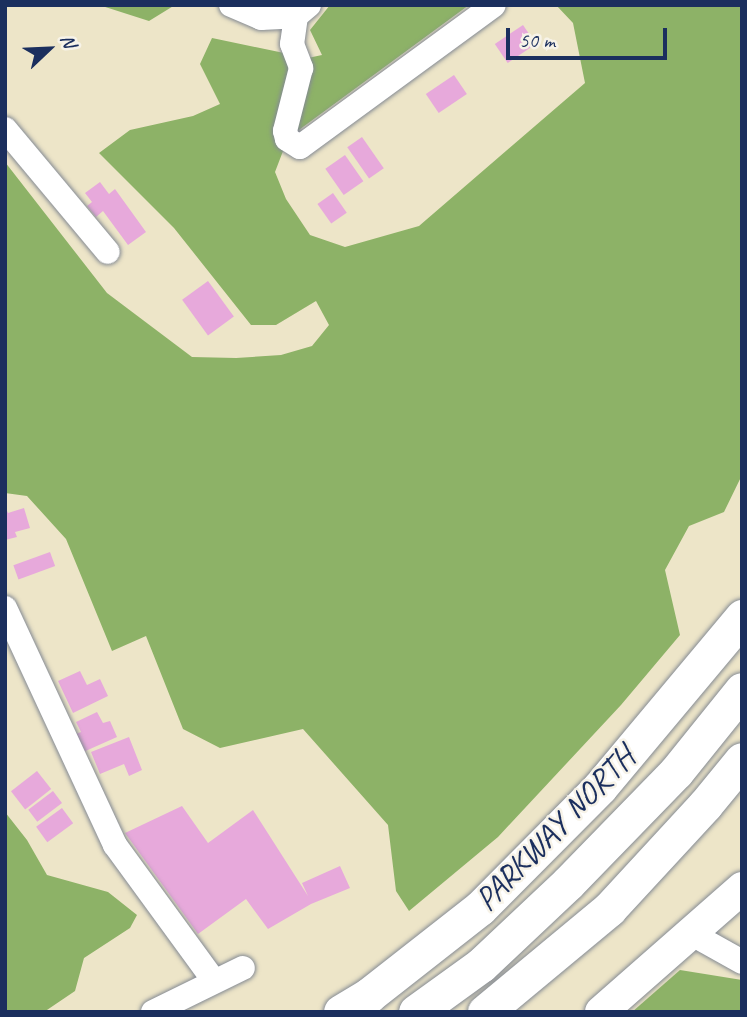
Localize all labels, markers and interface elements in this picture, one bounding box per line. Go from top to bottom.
north arrow [14,14,84,84]
scale bar [509,14,670,58]
text: 50 m [519,27,555,53]
text: N [55,31,82,51]
street label: PARKWAY NORTH [467,739,643,919]

